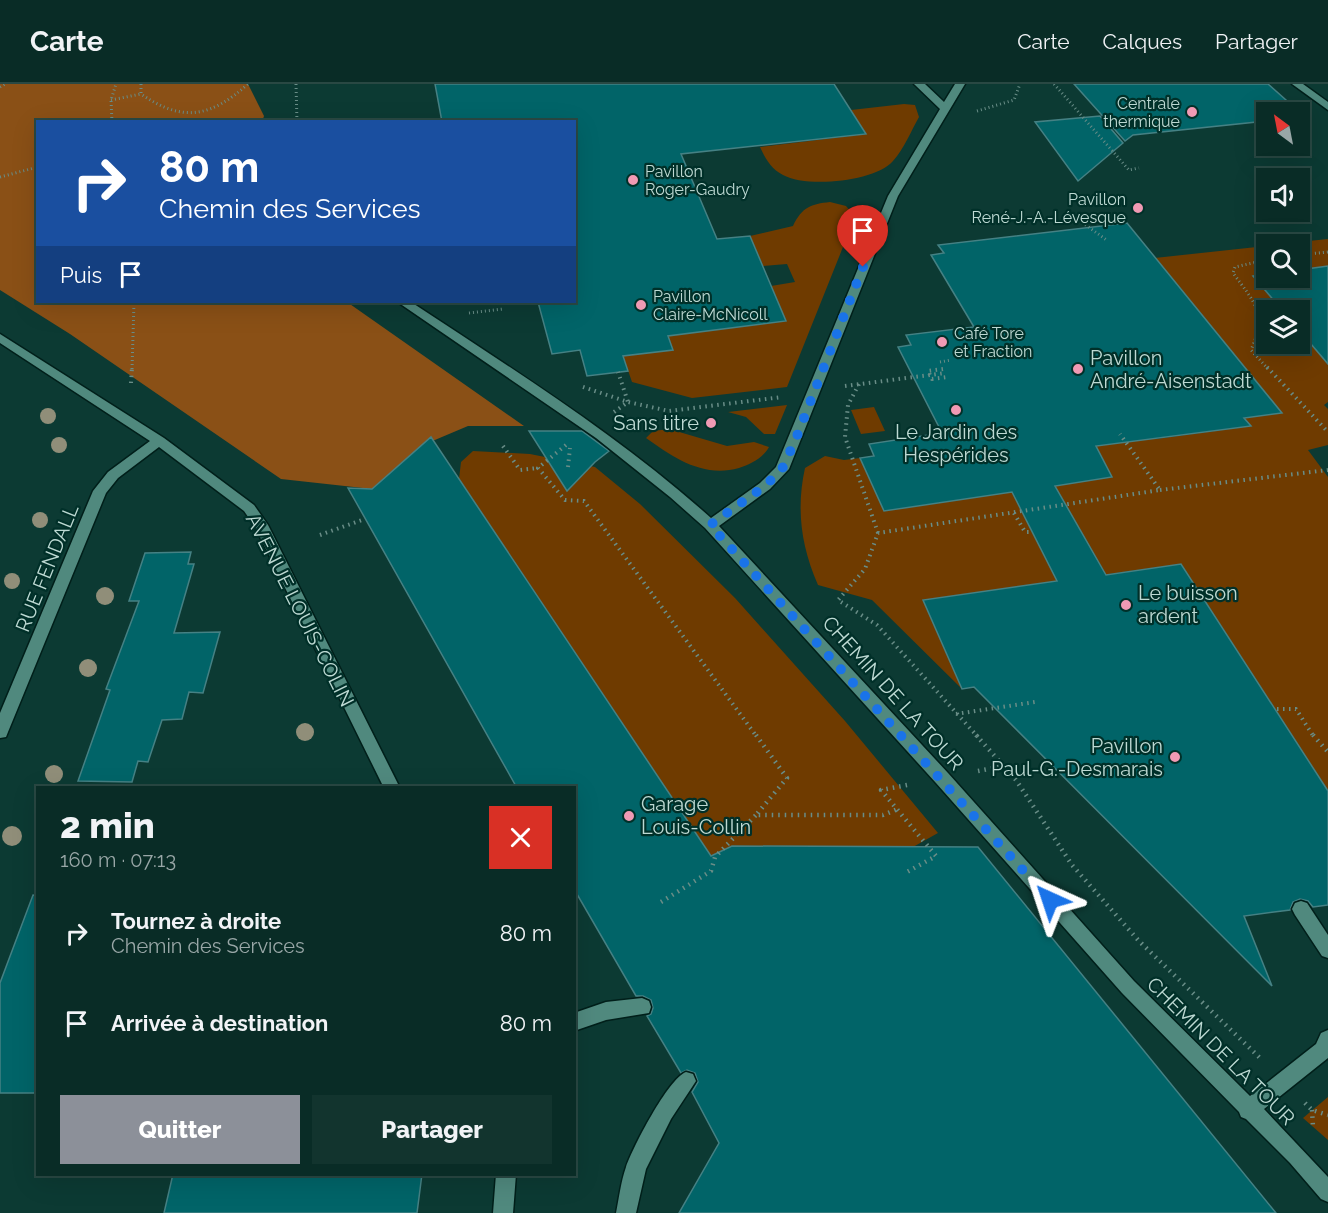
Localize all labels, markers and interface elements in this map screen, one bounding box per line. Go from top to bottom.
text: Carte [30,25,103,58]
text: Carte [1017,29,1070,54]
text: Calques [1103,29,1182,54]
text: Partager [1215,29,1298,54]
place label: Centrale thermique [1103,94,1180,131]
north arrow [1256,102,1310,156]
map controls [1256,102,1310,354]
marker: Centrale thermique [1185,105,1199,119]
text: 80 m [159,143,259,192]
icon: right [60,144,138,222]
place label: Pavillon Roger-Gaudry [645,162,750,199]
button: sound [1256,168,1310,222]
marker: Pavillon Roger-Gaudry [626,173,640,187]
place label: Pavillon René-J.-A.-Lévesque [972,190,1126,227]
text: Chemin des Services [159,193,421,224]
marker: Pavillon René-J.-A.-Lévesque [1131,201,1145,215]
pin [837,205,888,267]
icon: arrive [846,214,879,247]
button: search [1256,234,1310,288]
icon: arrive [114,258,147,291]
text: Puis [60,262,102,288]
place label: Pavillon Claire-McNicoll [653,287,768,324]
marker: Pavillon Claire-McNicoll [634,298,648,312]
button: layers [1256,300,1310,354]
place label: Café Tore et Fraction [954,324,1032,361]
marker: Café Tore et Fraction [935,335,949,349]
place label: Pavillon André-Aisenstadt [1090,346,1252,393]
marker: Pavillon André-Aisenstadt [1071,362,1085,376]
marker: Le Jardin des Hespérides [949,403,963,417]
place label: Sans titre [613,411,699,435]
marker: Sans titre [704,416,718,430]
place label: Le Jardin des Hespérides [895,420,1017,467]
street label: RUE FENDALL [10,500,84,635]
street label: AVENUE LOUIS-COLIN [241,510,359,710]
place label: Le buisson ardent [1138,581,1238,628]
marker: Le buisson ardent [1119,598,1133,612]
street label: CHEMIN DE LA TOUR [817,611,969,775]
place label: Pavillon Paul-G.-Desmarais [991,734,1163,781]
marker: Pavillon Paul-G.-Desmarais [1168,750,1182,764]
place label: Garage Louis-Collin [641,792,751,839]
text: 2 min [60,804,155,846]
button: close [489,806,552,869]
marker: Garage Louis-Collin [622,809,636,823]
text: 160 m · 07:13 [60,848,176,872]
position arrow [1018,868,1082,932]
text: Tournez à droite [111,908,281,934]
icon: right [60,917,93,950]
text: 80 m [500,920,552,946]
text: Chemin des Services [111,934,305,958]
street label: CHEMIN DE LA TOUR [1142,972,1300,1130]
icon: arrive [60,1007,93,1040]
text: Arrivée à destination [111,1010,328,1036]
text: 80 m [500,1010,552,1036]
button: Quitter [60,1095,300,1164]
button: Partager [312,1095,552,1164]

